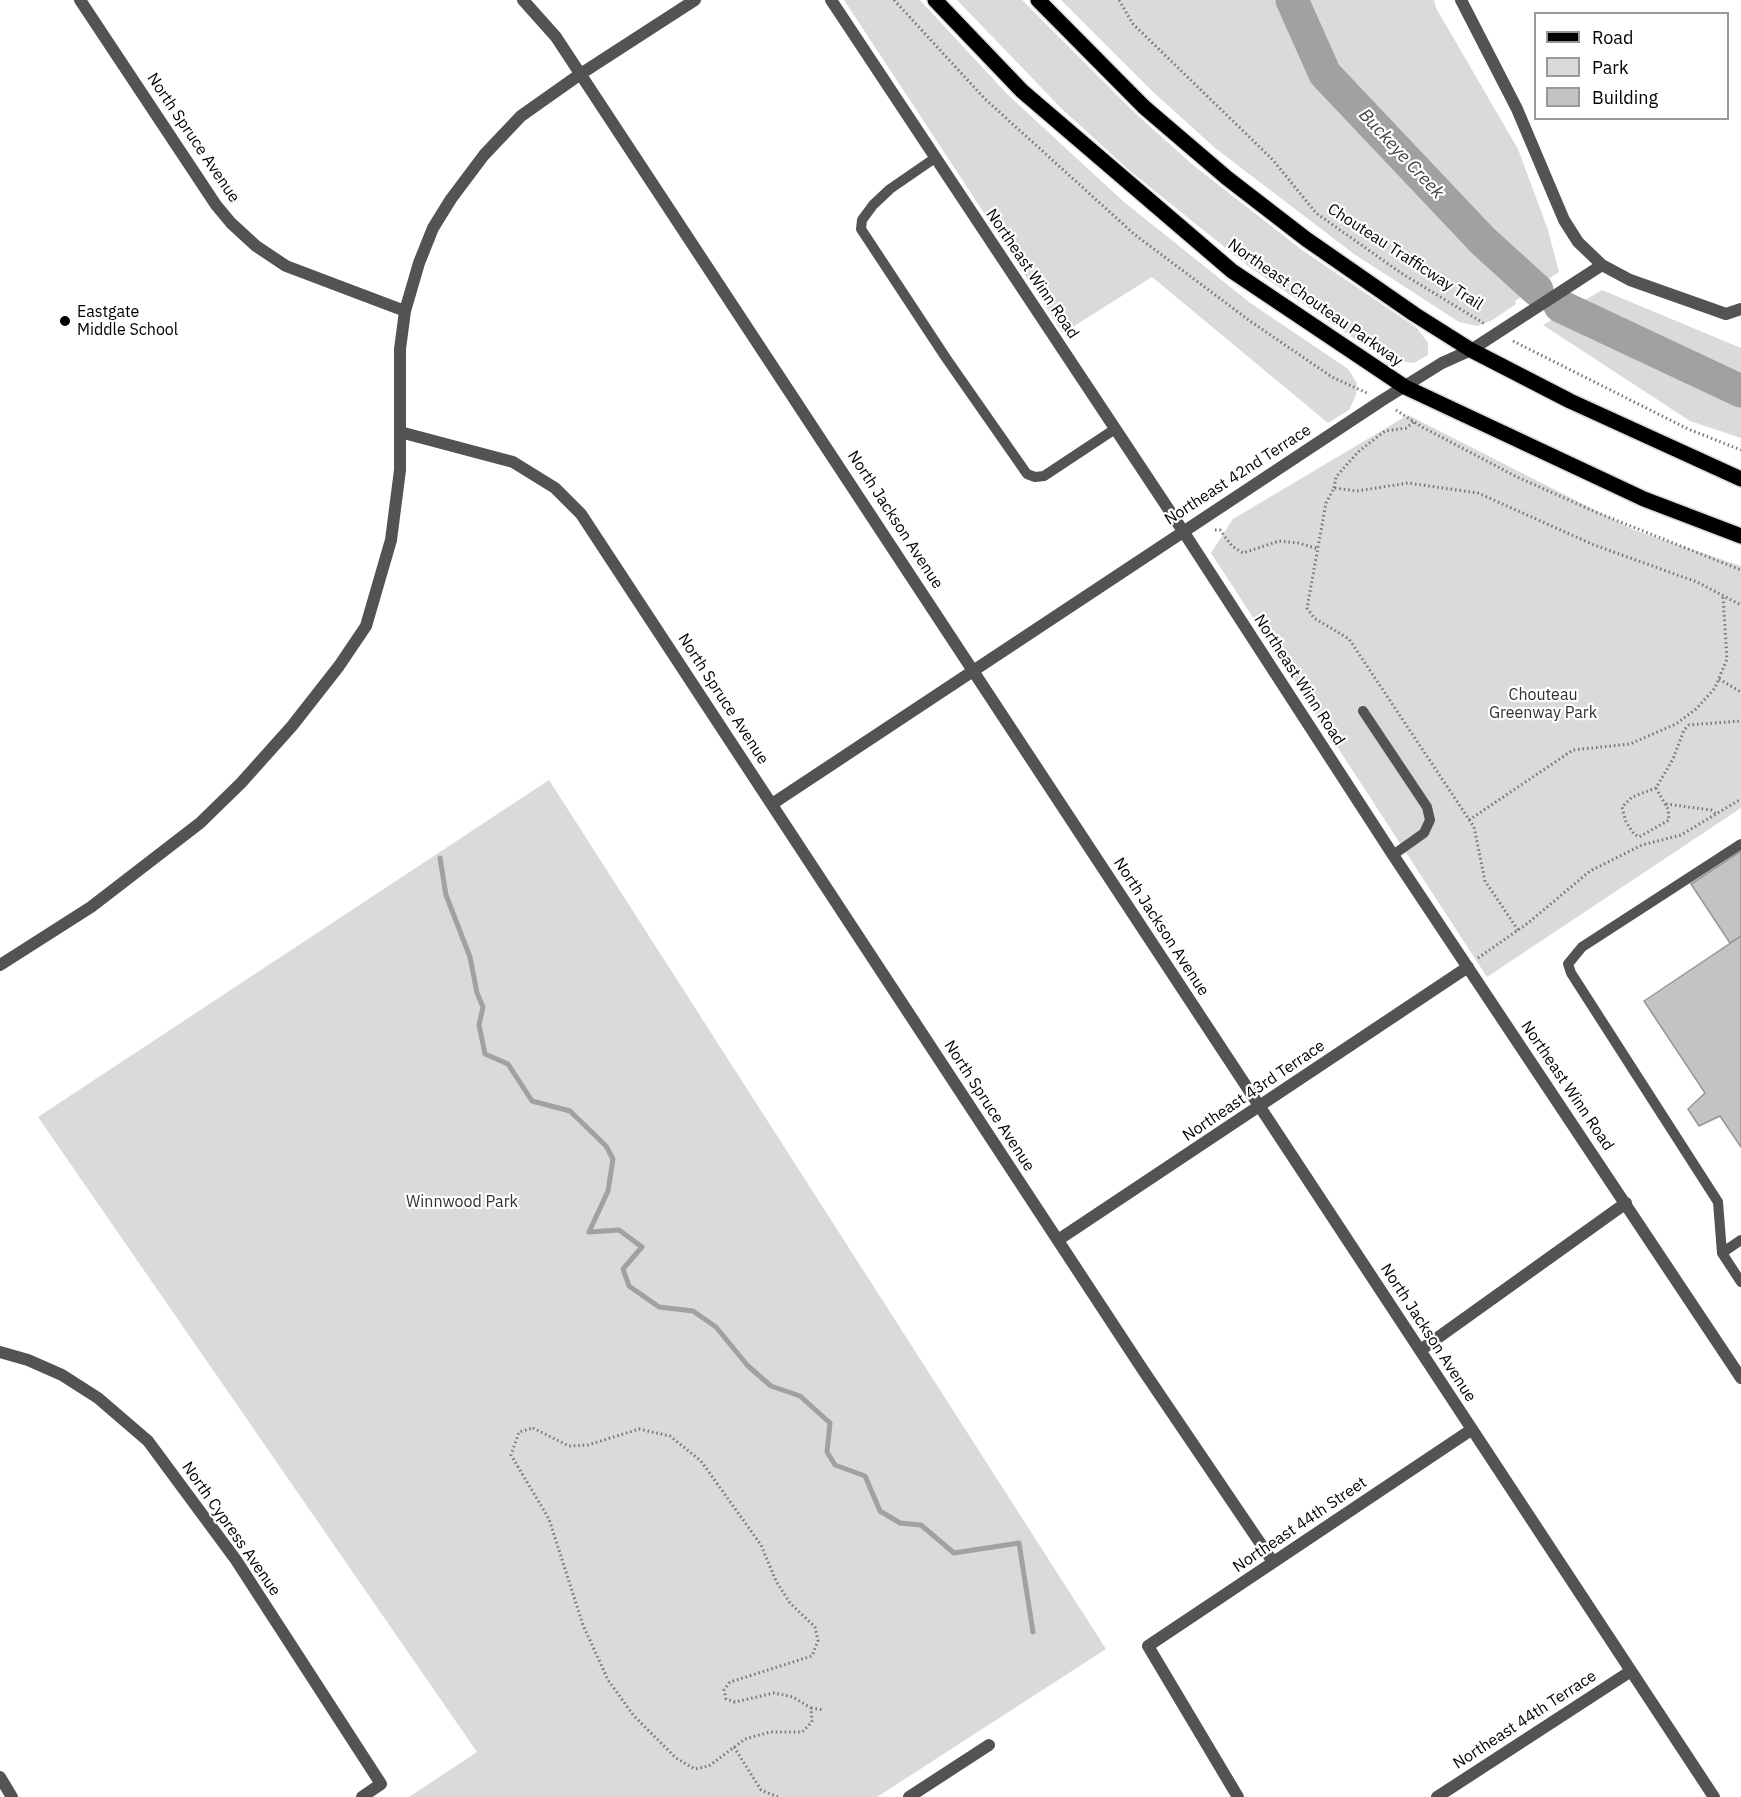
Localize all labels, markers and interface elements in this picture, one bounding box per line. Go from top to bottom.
legend [1534,12,1729,120]
text: Road [1592,26,1633,49]
text: Park [1592,56,1628,79]
street label: North Spruce Avenue [142,70,244,206]
text: Building [1592,86,1658,109]
water label: Buckeye Creek [1354,104,1448,204]
street label: Chouteau Trafficway Trail [1324,200,1486,314]
street label: Northeast Winn Road [981,205,1083,343]
street label: Northeast Chouteau Parkway [1224,235,1406,371]
place label: Eastgate Middle School [77,302,178,340]
marker: Eastgate Middle School [58,314,72,328]
street label: Northeast 42nd Terrace [1161,421,1315,529]
street label: North Jackson Avenue [843,447,947,593]
street label: Northeast Winn Road [1249,611,1349,749]
street label: North Spruce Avenue [674,630,772,768]
park label: Chouteau Greenway Park [1489,685,1597,723]
street label: North Jackson Avenue [1109,854,1213,1000]
street label: Northeast Winn Road [1516,1017,1618,1155]
street label: Northeast 43rd Terrace [1179,1036,1329,1146]
street label: North Spruce Avenue [940,1037,1038,1175]
park label: Winnwood Park [406,1192,518,1212]
street label: North Jackson Avenue [1376,1260,1480,1406]
street label: North Cypress Avenue [177,1458,285,1600]
street label: Northeast 44th Street [1230,1473,1370,1577]
street label: Northeast 44th Terrace [1450,1667,1600,1773]

